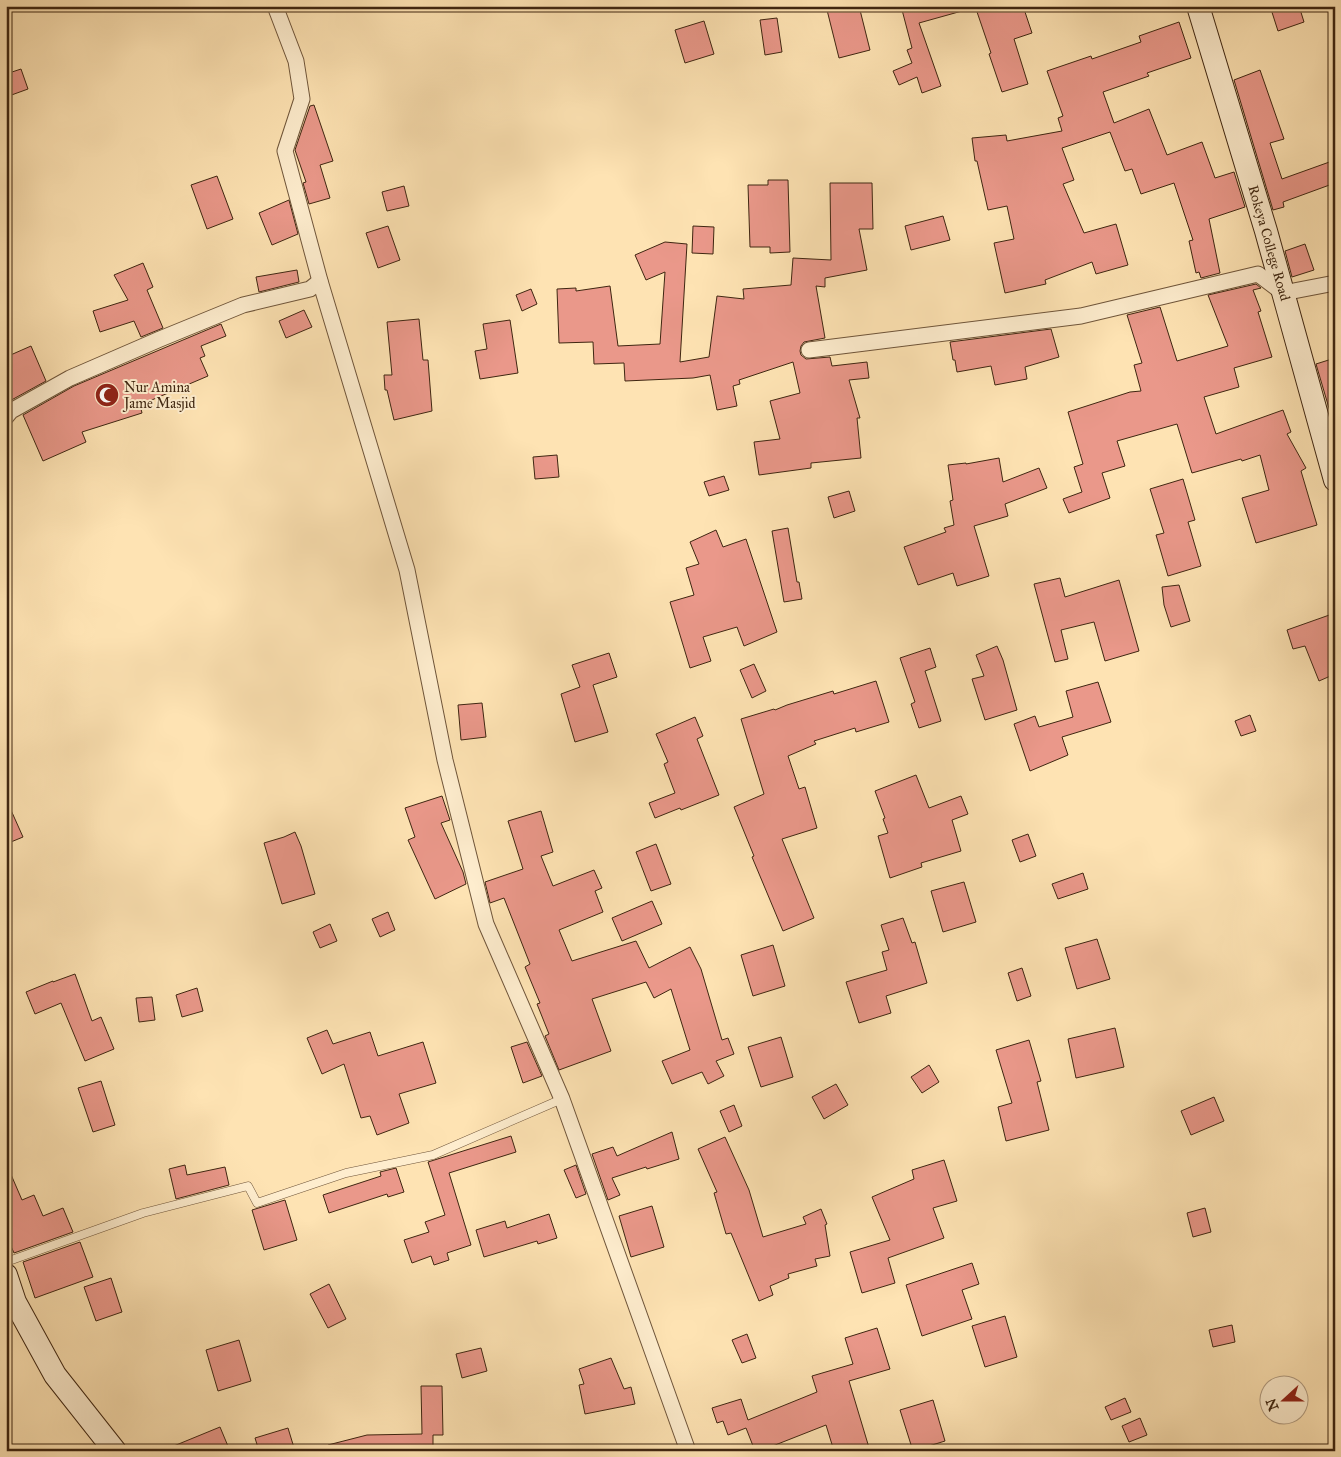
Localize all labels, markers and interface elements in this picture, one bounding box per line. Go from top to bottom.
street label: Rokeya College Road [1244,183,1294,303]
place label: Nur Amina Jame Masjid [122,379,195,413]
mosque icon: Nur Amina Jame Masjid [94,382,120,408]
north arrow [1258,1374,1308,1424]
text: N [1262,1396,1282,1413]

